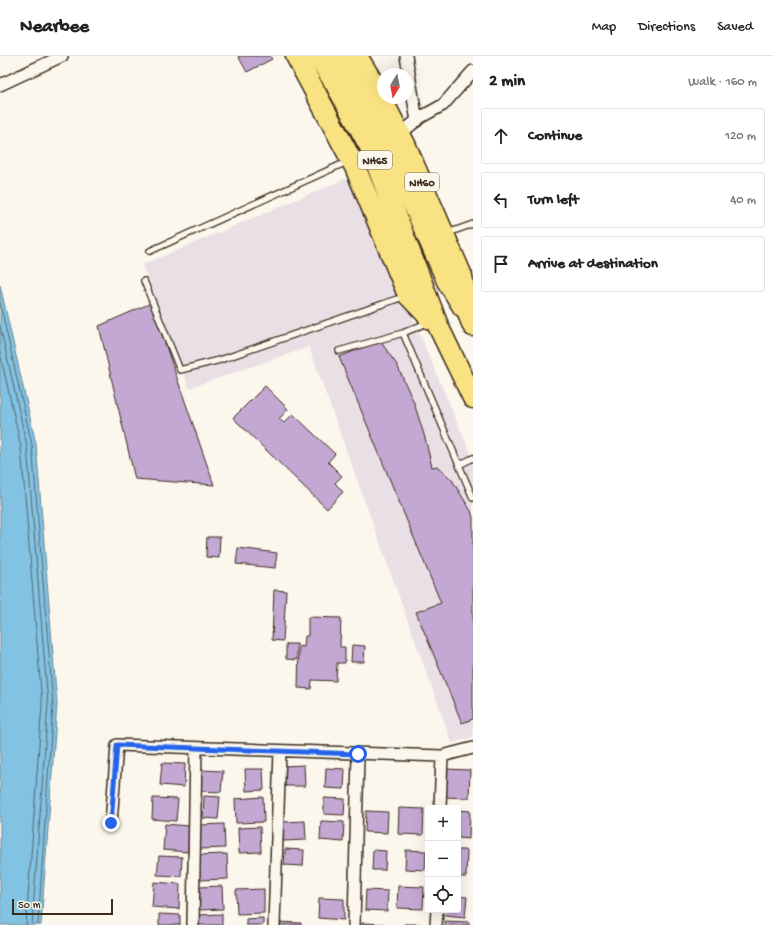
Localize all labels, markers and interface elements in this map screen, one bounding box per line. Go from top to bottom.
text: Nearbee [20,16,89,39]
text: Map [592,19,616,36]
text: Directions [638,19,695,36]
text: Saved [717,19,753,36]
north arrow [377,68,413,104]
text: 2 min [489,72,525,92]
text: Walk · 160 m [688,75,757,90]
icon: ahead [490,125,512,147]
text: Continue [528,127,582,145]
text: 120 m [725,129,756,144]
road number: NH65 [358,151,392,169]
road number: NH60 [405,173,439,191]
icon: left [490,189,512,211]
text: Turn left [528,191,579,209]
text: 40 m [730,193,756,208]
icon: arrive [490,253,512,275]
text: Arrive at destination [528,255,658,273]
route start [349,745,367,763]
map controls [425,805,461,913]
button: + [425,805,461,841]
route end [102,814,120,832]
button: − [425,841,461,877]
button: locate [425,877,461,913]
scale bar [12,897,113,916]
text: 50 m [18,900,40,912]

